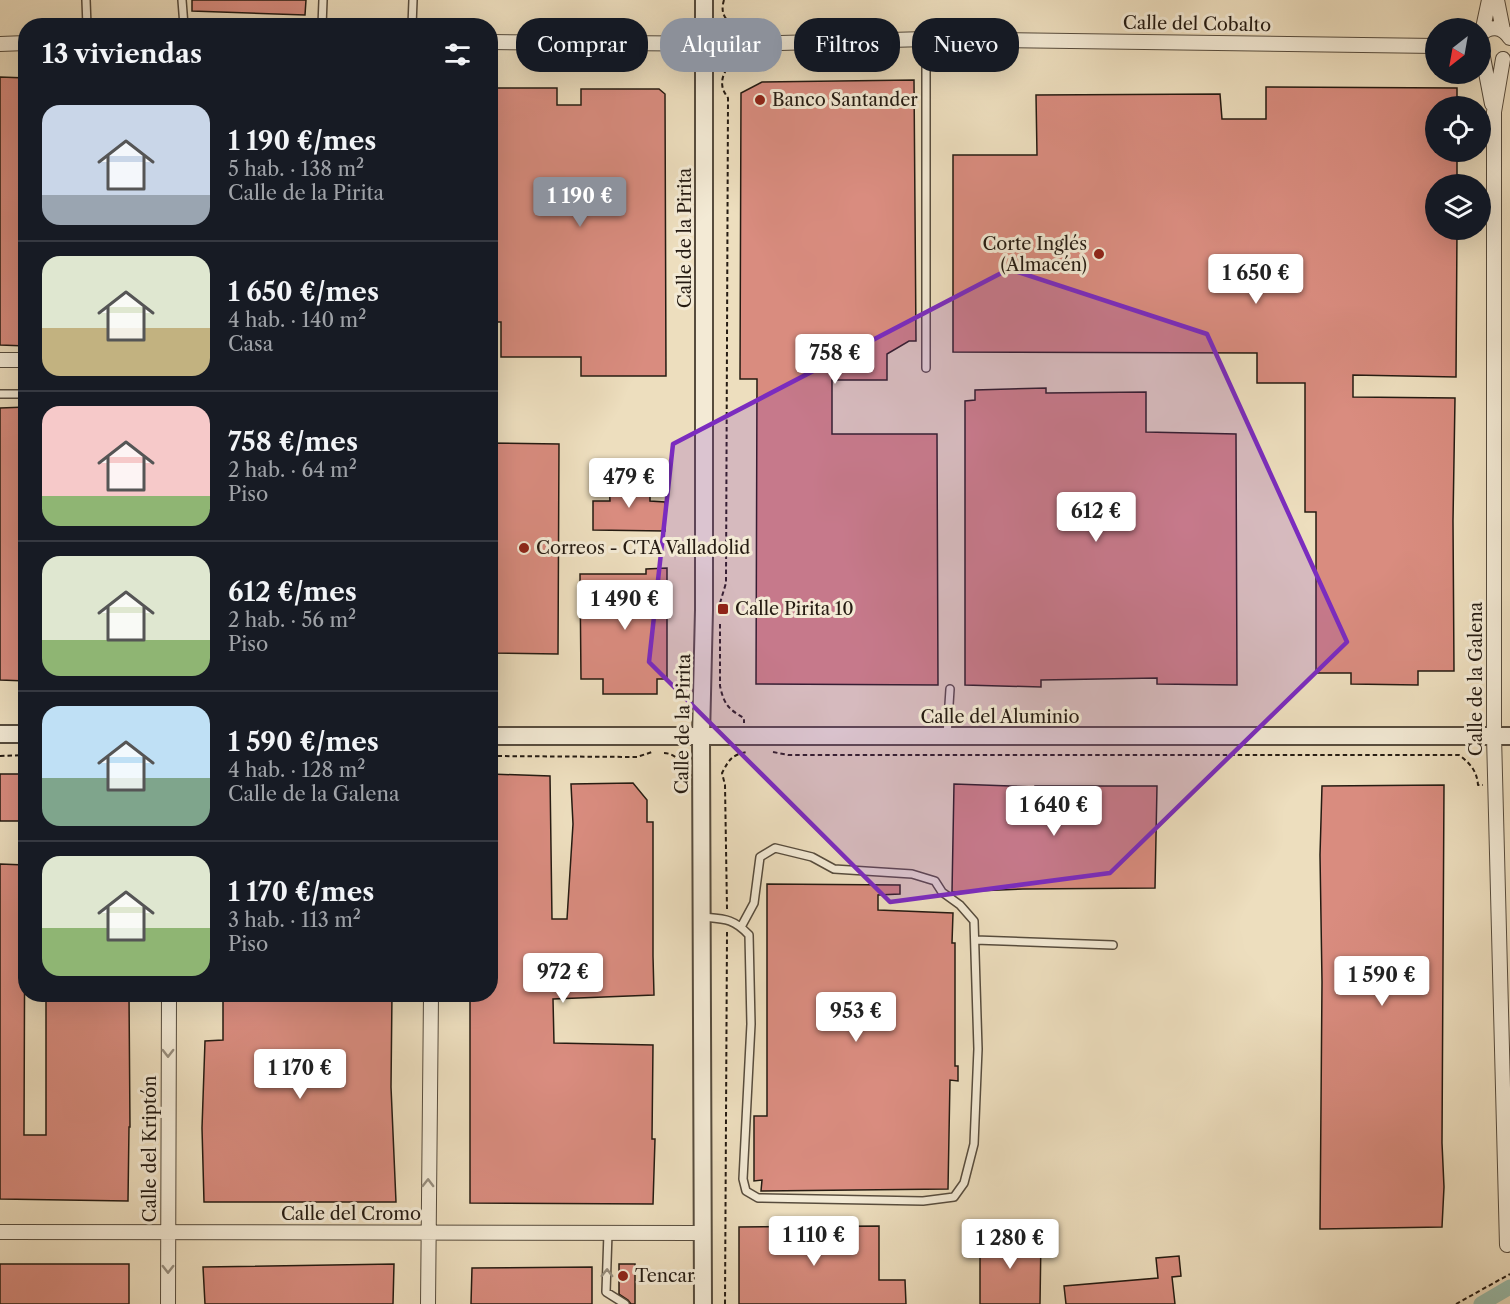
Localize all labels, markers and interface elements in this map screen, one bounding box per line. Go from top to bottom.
street label: Calle del Cobalto [1123,12,1271,36]
chip: Comprar [516,18,648,72]
chip: Alquilar [660,18,782,72]
chip: Filtros [794,18,900,72]
chip: Nuevo [912,18,1019,72]
north arrow [1425,18,1491,84]
map controls [1425,18,1491,240]
text: 13 viviendas [42,38,202,70]
icon: filters [441,38,474,71]
place label: Banco Santander [772,89,918,111]
marker: Banco Santander [753,93,767,107]
button: locate [1425,96,1491,162]
text: 1 190 €/mes [228,125,376,157]
icon: home [90,129,162,201]
text: 5 hab. · 138 m² [228,157,364,181]
street label: Calle de la Pirita [674,167,696,308]
button: layers [1425,174,1491,240]
pin: 1 190 € [525,177,635,228]
text: Calle de la Pirita [228,181,384,205]
text: 1 190 € [547,184,613,208]
place label: Corte Inglés (Almacén) [982,233,1087,276]
marker: Corte Inglés (Almacén) [1092,247,1106,261]
pin: 1 650 € [1201,254,1311,305]
text: 1 650 € [1222,261,1290,285]
text: 1 650 €/mes [228,276,379,308]
icon: home [90,280,162,352]
text: 4 hab. · 140 m² [228,308,366,332]
text: Casa [228,332,273,356]
pin: 758 € [793,334,877,385]
text: 758 € [809,341,861,365]
text: 758 €/mes [228,426,358,458]
icon: home [90,430,162,502]
text: 2 hab. · 64 m² [228,458,357,482]
pin: 479 € [587,458,671,509]
text: 479 € [603,465,655,489]
text: Piso [228,482,268,506]
pin: 612 € [1054,492,1138,543]
text: 612 € [1071,499,1121,523]
place label: Correos - CTA Valladolid [536,537,750,559]
marker: Correos - CTA Valladolid [517,541,531,555]
text: 612 €/mes [228,576,357,608]
icon: home [90,580,162,652]
pin: 1 490 € [570,580,680,631]
text: 1 490 € [591,587,659,611]
place label: Calle Pirita 10 [735,598,854,620]
street label: Calle de la Galena [1465,601,1487,756]
marker: Calle Pirita 10 [716,602,730,616]
text: 2 hab. · 56 m² [228,608,356,632]
text: Piso [228,632,268,656]
street label: Calle de la Pirita [671,653,695,794]
street label: Calle del Aluminio [920,706,1080,728]
text: 1 590 €/mes [228,726,379,758]
icon: home [90,730,162,802]
text: 4 hab. · 128 m² [228,758,365,782]
text: Calle de la Galena [228,782,400,806]
pin: 1 640 € [999,786,1109,837]
text: 1 640 € [1020,793,1088,817]
text: 1 170 €/mes [228,876,374,908]
icon: home [90,880,162,952]
text: 3 hab. · 113 m² [228,908,361,932]
text: Piso [228,932,268,956]
pin: 972 € [521,953,605,1004]
pin: 1 590 € [1327,956,1437,1007]
text: 972 € [537,960,589,984]
text: 1 590 € [1348,963,1416,987]
pin: 953 € [814,992,898,1043]
text: 953 € [830,999,882,1023]
one-way arrow [162,1048,174,1057]
pin: 1 170 € [245,1049,355,1100]
text: 1 170 € [268,1056,332,1080]
street label: Calle del Kriptón [139,1076,161,1222]
one-way arrow [422,1178,434,1187]
street label: Calle del Cromo [281,1203,421,1225]
pin: 1 110 € [759,1216,869,1267]
pin: 1 280 € [955,1219,1065,1270]
text: 1 110 € [783,1223,845,1247]
text: 1 280 € [976,1226,1044,1250]
one-way arrow [162,1264,174,1273]
place label: Tencar [635,1265,695,1287]
one-way arrow [600,1269,613,1278]
marker: Tencar [616,1269,630,1283]

